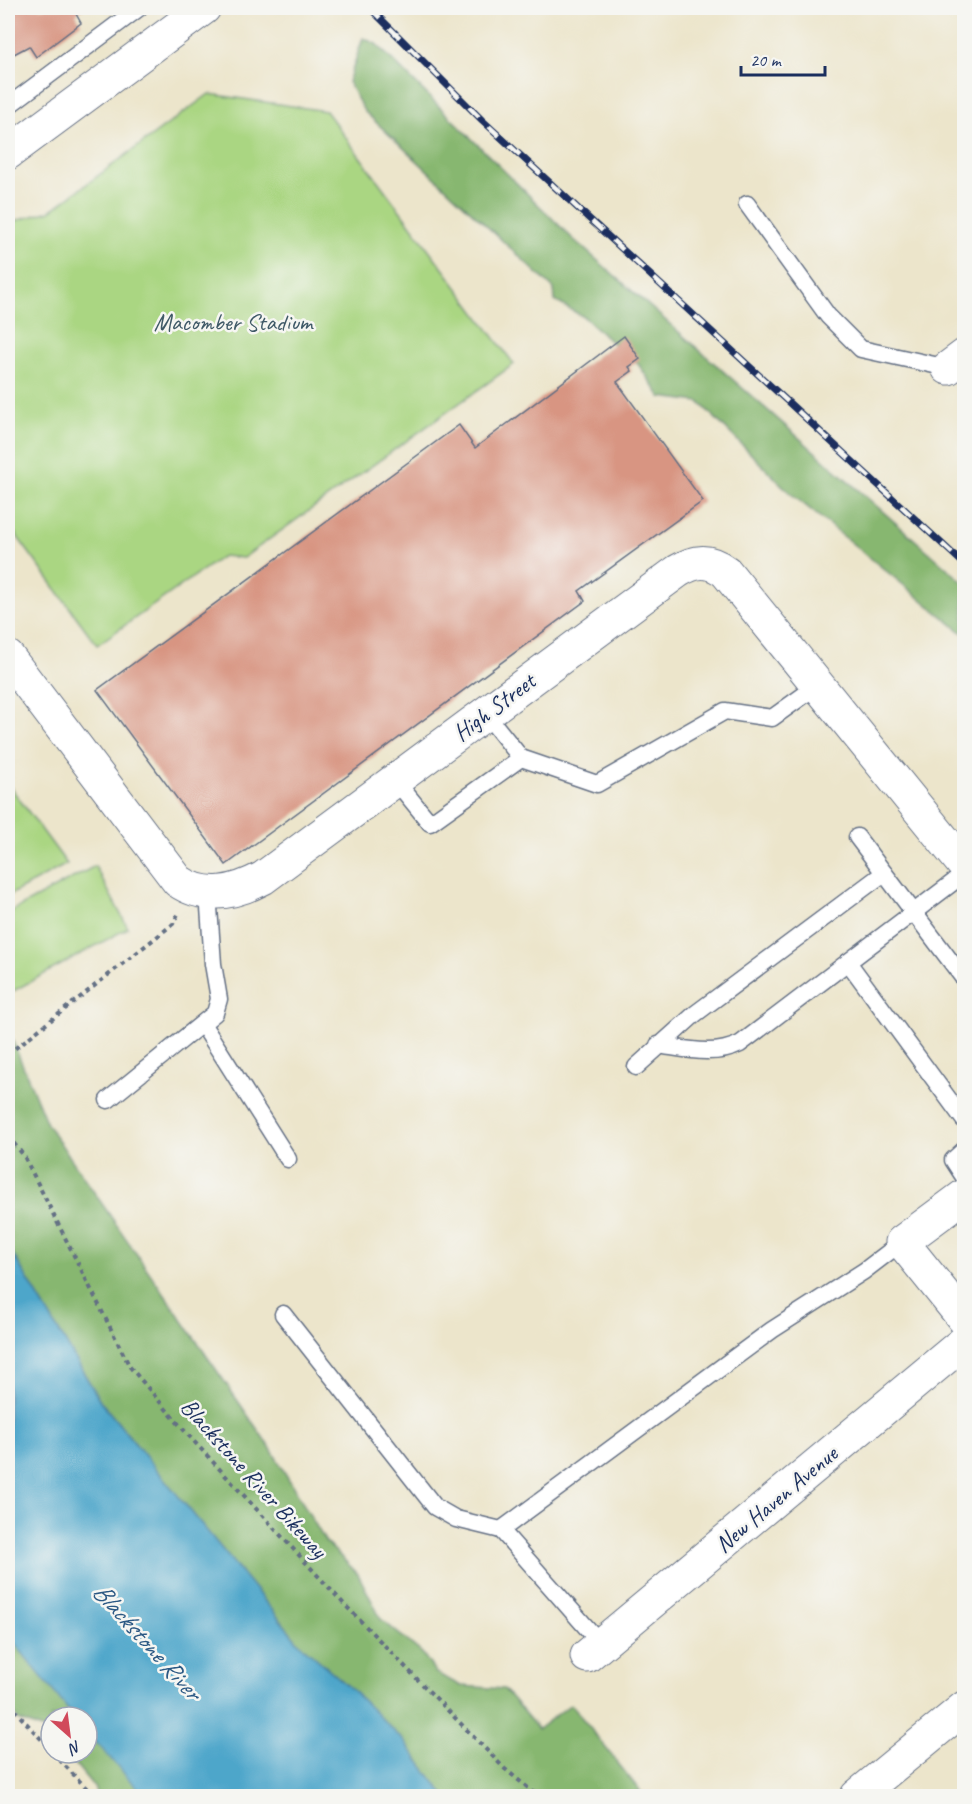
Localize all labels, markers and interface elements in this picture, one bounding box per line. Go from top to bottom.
scale bar [741,39,825,77]
text: 20 m [750,49,783,71]
park label: Macomber Stadium [154,307,315,337]
street label: High Street [447,665,543,748]
street label: Blackstone River Bikeway [174,1392,335,1565]
street label: New Haven Avenue [708,1437,845,1559]
water label: Blackstone River [86,1575,211,1709]
north arrow [39,1705,99,1765]
text: N [64,1736,85,1760]

